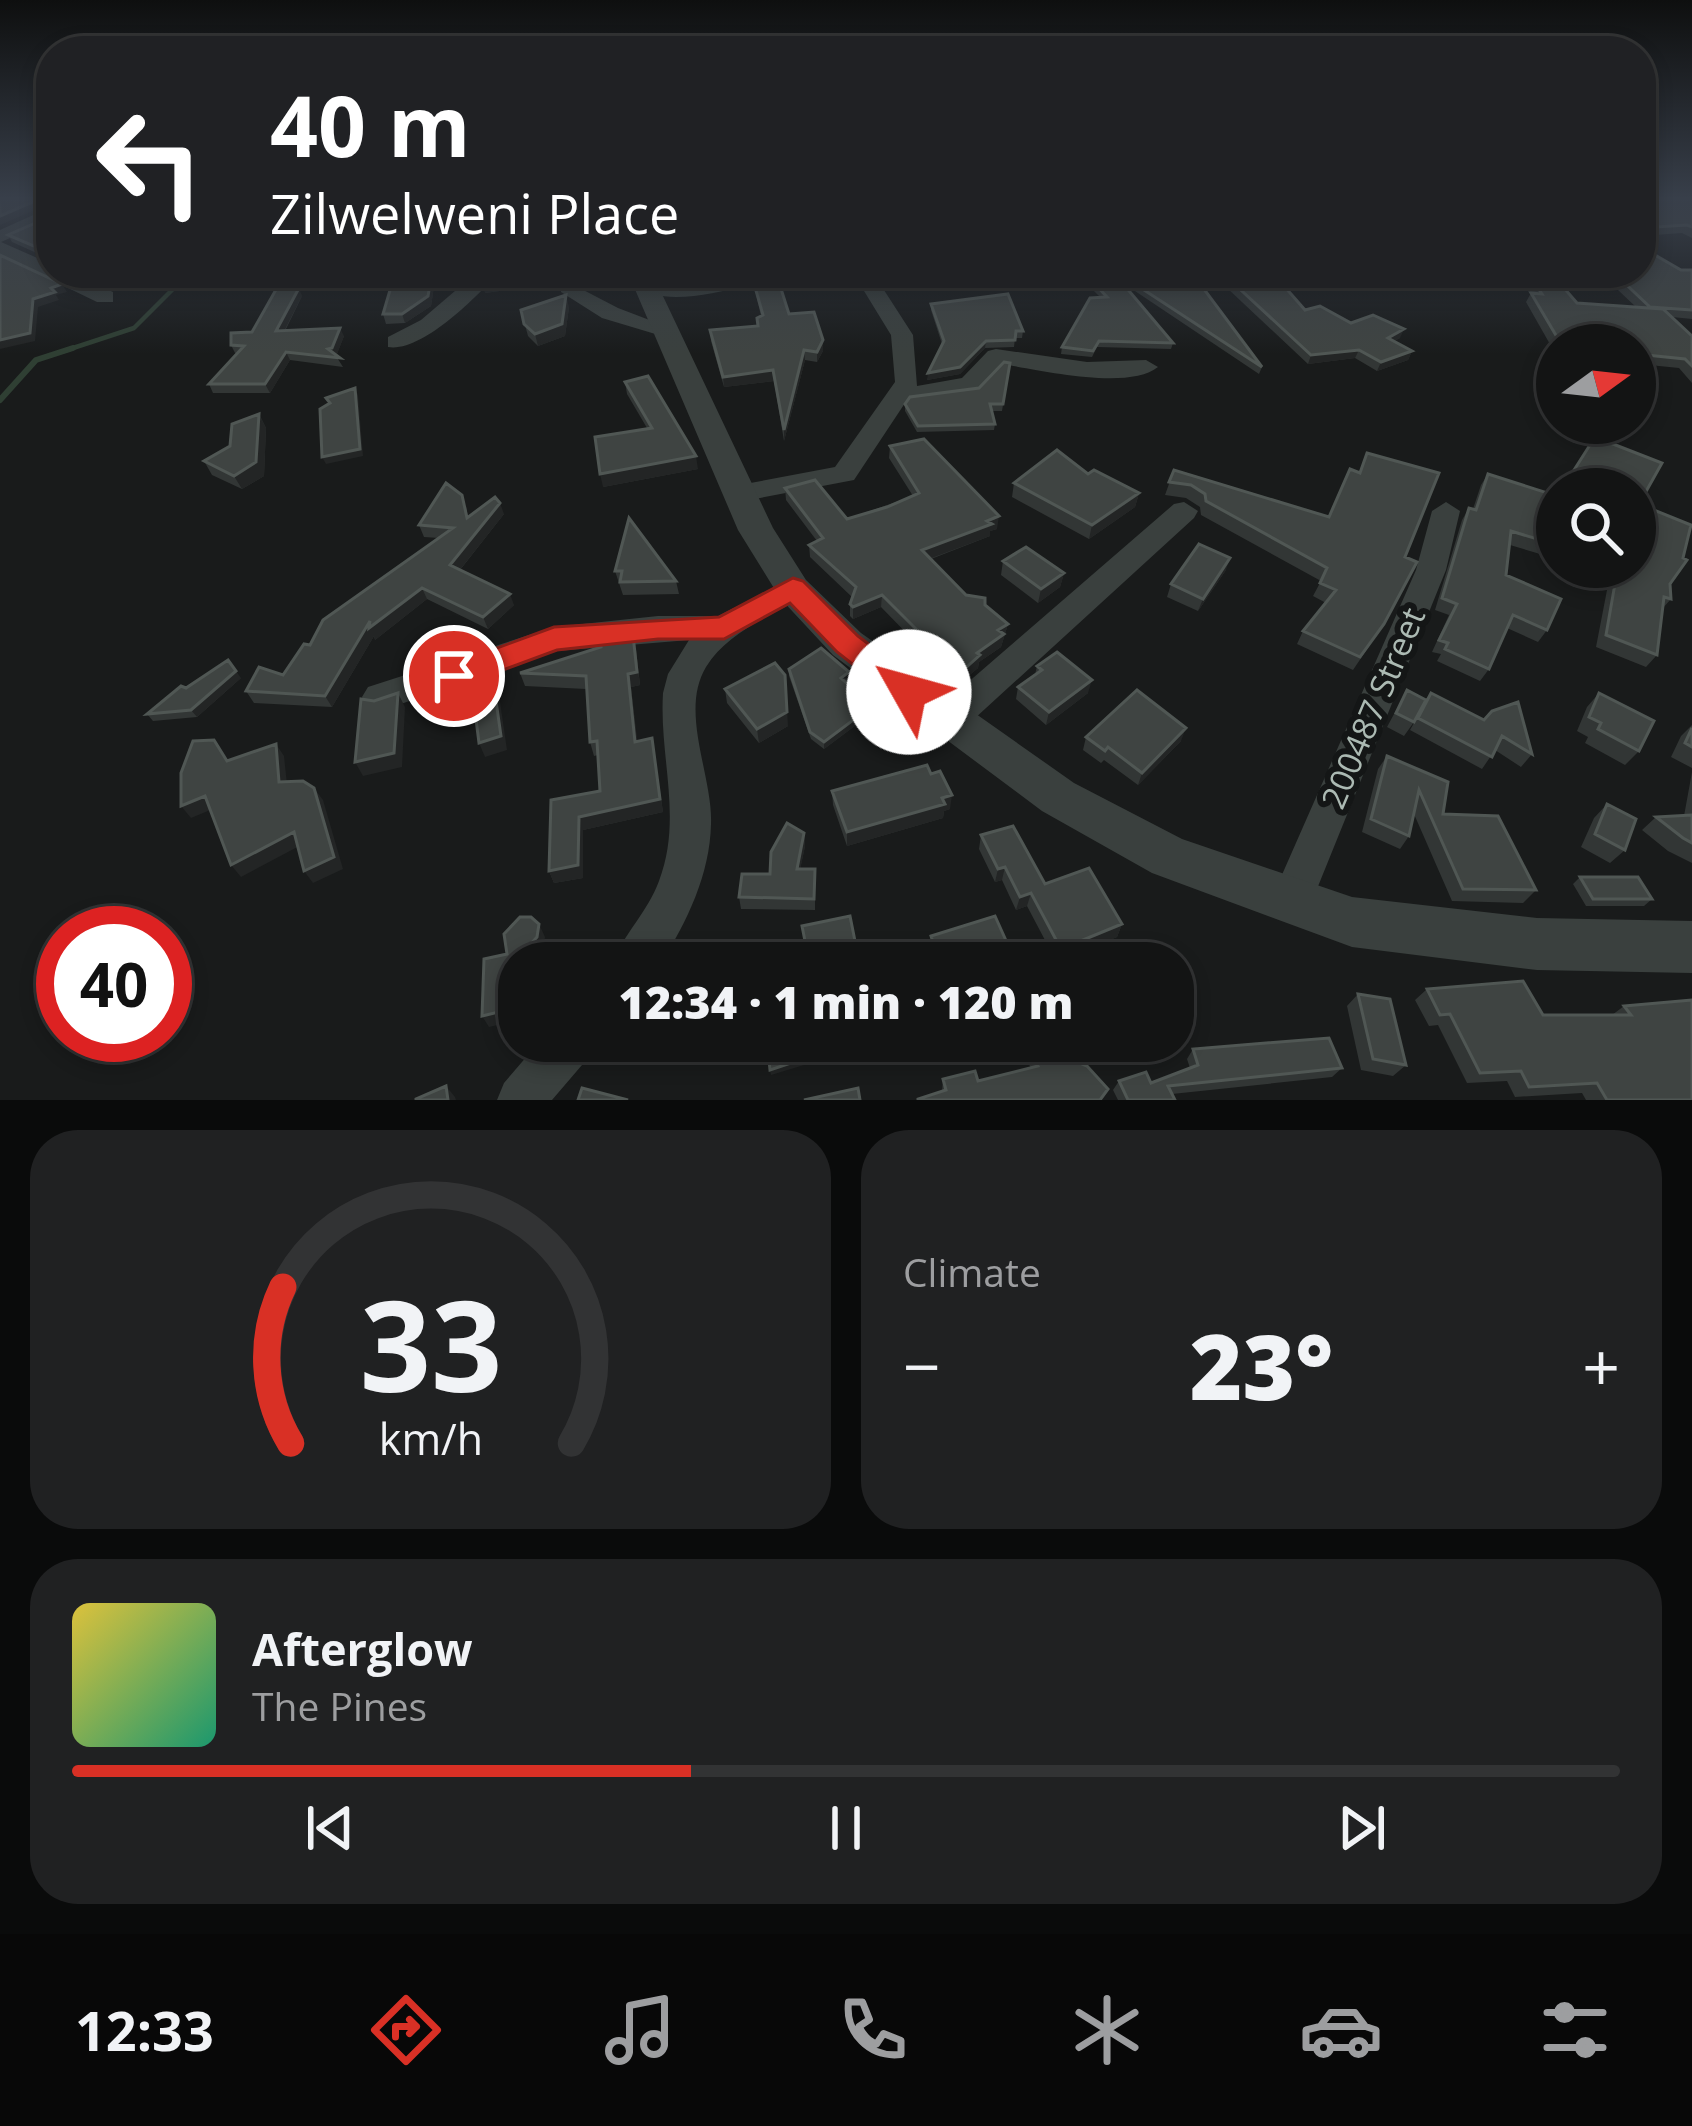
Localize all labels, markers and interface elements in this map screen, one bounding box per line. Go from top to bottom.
text: 40 m [270,67,470,182]
icon: left [72,84,228,240]
text: Zilwelweni Place [270,176,679,250]
north arrow [1536,324,1656,444]
map controls [1536,324,1656,588]
button: search [1536,468,1656,588]
street label: 200487 Street [1310,601,1435,815]
pin [403,625,505,727]
position arrow [846,629,972,755]
icon: arrive [421,643,487,709]
speed limit sign: 40 [36,906,192,1062]
text: 12:34 · 1 min · 120 m [619,971,1073,1032]
text: Climate [903,1245,1041,1298]
text: 33 [359,1259,502,1429]
text: 23° [1190,1304,1333,1426]
text: − [903,1320,941,1410]
text: + [1582,1320,1620,1410]
text: km/h [378,1408,483,1467]
text: Afterglow [252,1618,473,1679]
text: The Pines [252,1679,427,1732]
icon: previous [297,1795,363,1861]
icon: pause [813,1795,879,1861]
icon: next [1329,1795,1395,1861]
icon: directions [364,1988,448,2072]
icon: music [598,1988,682,2072]
icon: phone [831,1988,915,2072]
icon: climate [1065,1988,1149,2072]
icon: car [1299,1988,1383,2072]
icon: filters [1533,1988,1617,2072]
text: 12:33 [75,1993,214,2067]

